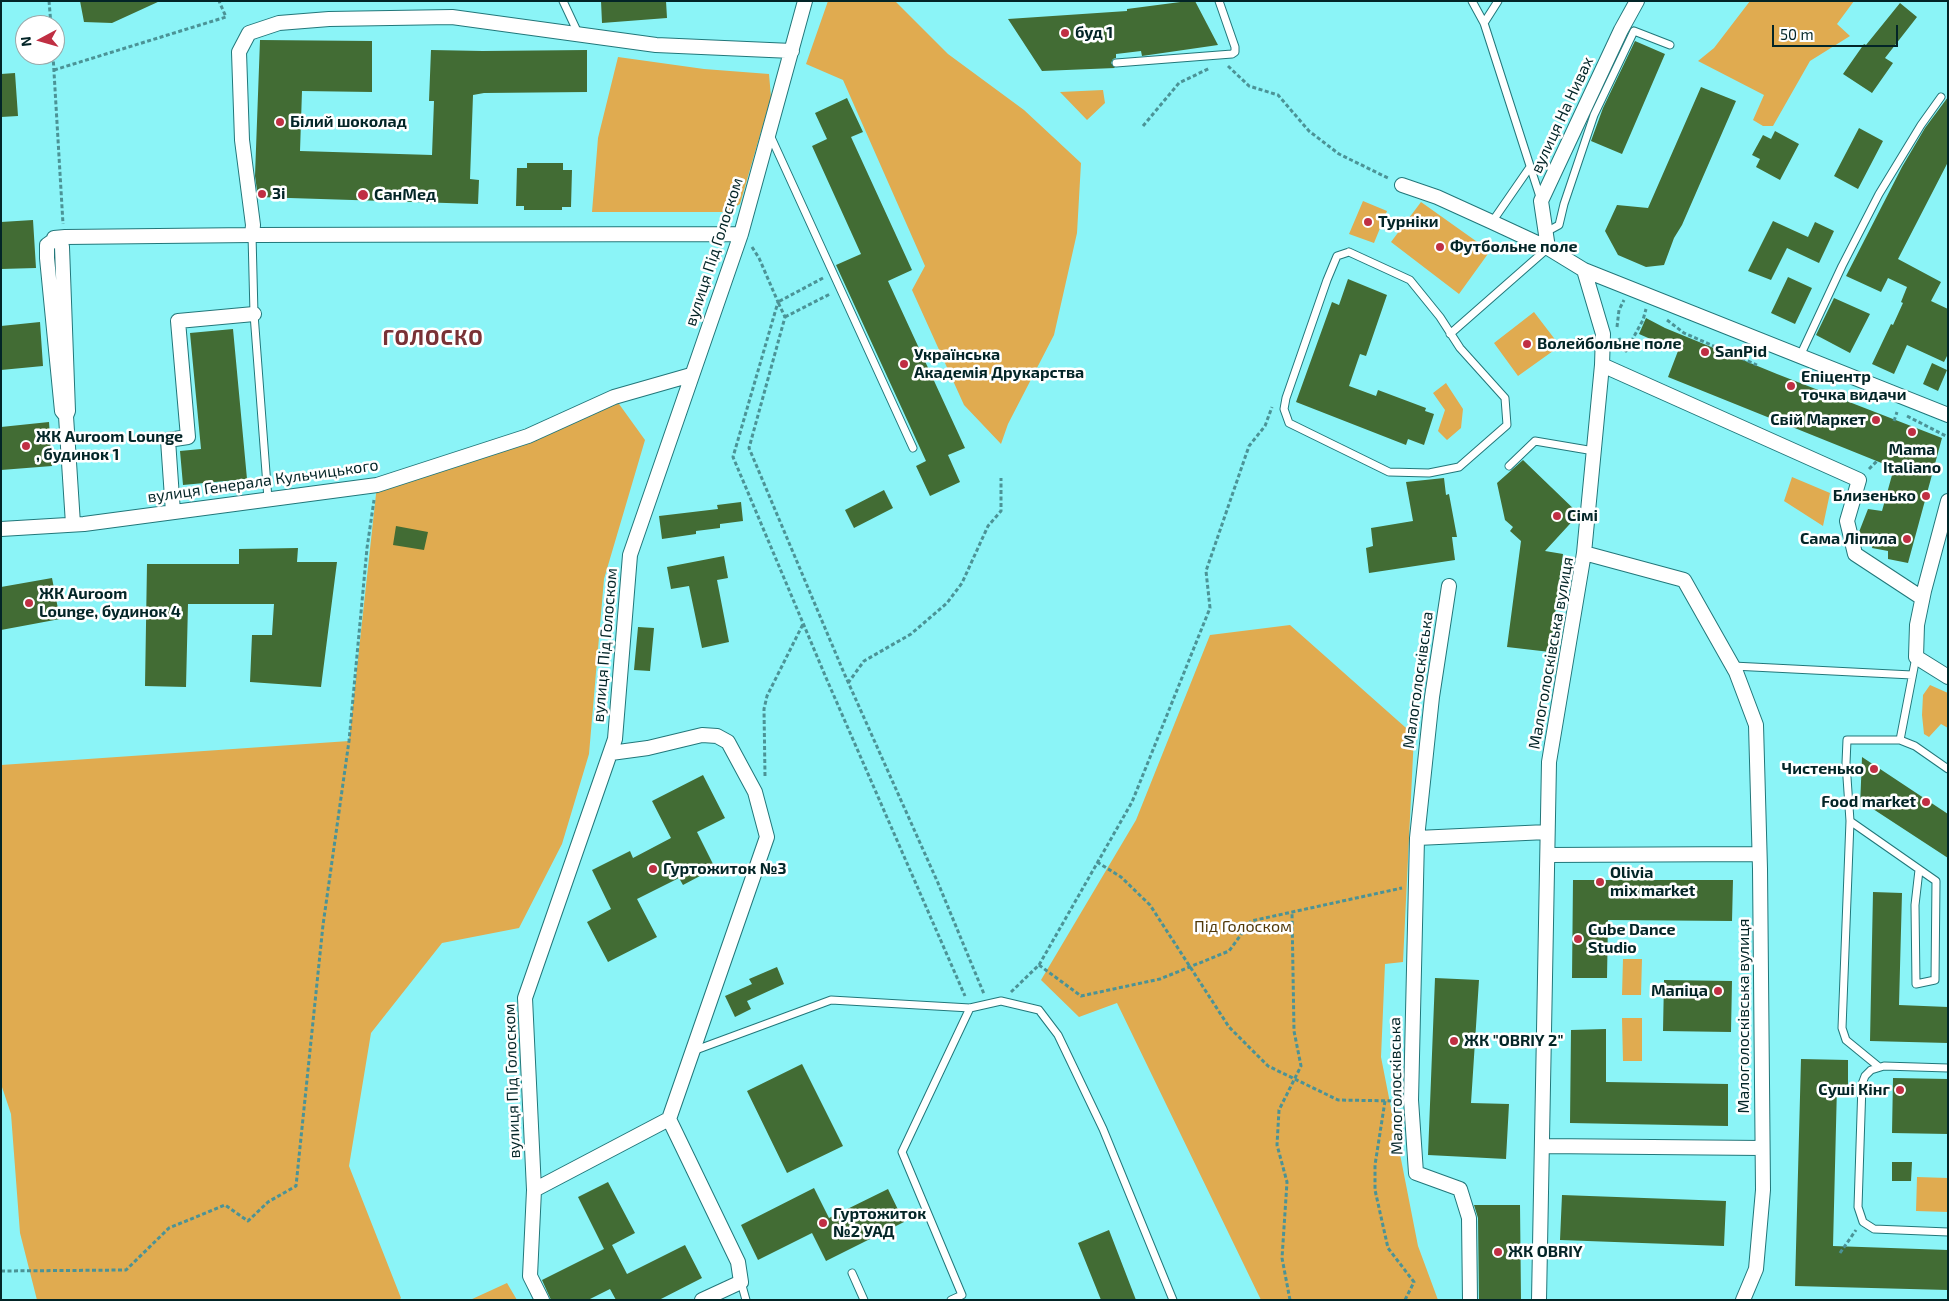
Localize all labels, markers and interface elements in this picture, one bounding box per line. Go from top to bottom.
north arrow [15,15,65,65]
scale bar [1774,15,1900,47]
place label: буд 1 [1075,23,1113,43]
text: 50 m [1780,25,1814,43]
marker: буд 1 [1059,27,1071,39]
text: N [17,36,35,47]
street label: вулиця На Нивах [1527,54,1597,176]
place label: Білий шоколад [290,112,407,132]
marker: Білий шоколад [274,116,286,128]
street label: вулиця Під Голоском [681,175,747,329]
place label: 3і [272,184,286,204]
place label: СанМед [374,185,436,205]
marker: 3і [256,188,268,200]
marker: СанМед [356,188,370,202]
place label: Турніки [1378,212,1438,232]
marker: Турніки [1362,216,1374,228]
place label: Футбольне поле [1450,237,1577,257]
marker: Футбольне поле [1434,241,1446,253]
district label: ГОЛОСКО [382,325,484,351]
place label: Волейбольне поле [1537,334,1681,354]
marker: Волейбольне поле [1521,338,1533,350]
place label: SanPid [1715,342,1767,362]
place label: Українська Академія Друкарства [914,345,1084,383]
marker: SanPid [1699,346,1711,358]
marker: Українська Академія Друкарства [898,358,910,370]
place label: Епіцентр точка видачи [1801,367,1906,405]
marker: Епіцентр точка видачи [1785,380,1797,392]
place label: Свій Маркет [1770,410,1866,430]
marker: Свій Маркет [1870,414,1882,426]
marker: Mama Italiano [1906,426,1918,438]
place label: ЖК Auroom Lounge , будинок 1 [36,427,183,465]
marker: ЖК Auroom Lounge , будинок 1 [20,440,32,452]
place label: Mama Italiano [1883,440,1941,478]
street label: вулиця Генерала Кульчицького [146,455,380,507]
place label: Близенько [1833,486,1916,506]
marker: Близенько [1920,490,1932,502]
place label: Сімі [1567,506,1598,526]
marker: Сімі [1551,510,1563,522]
place label: Сама Ліпила [1800,529,1897,549]
marker: Сама Ліпила [1901,533,1913,545]
street label: Малоголосківська вулиця [1525,555,1577,751]
street label: вулиця Під Голоском [589,567,621,723]
place label: ЖК Auroom Lounge, будинок 4 [39,584,181,622]
marker: ЖК Auroom Lounge, будинок 4 [23,597,35,609]
street label: Малоголосківська [1399,610,1437,750]
place label: Чистенько [1782,759,1864,779]
marker: Чистенько [1868,763,1880,775]
place label: Food market [1821,792,1916,812]
marker: Food market [1920,796,1932,808]
place label: Гуртожиток №3 [663,859,786,879]
marker: Гуртожиток №3 [647,863,659,875]
place label: Olivia mix market [1610,863,1695,901]
marker: Olivia mix market [1594,876,1606,888]
park label: Під Голоском [1194,917,1292,937]
street label: Малоголосківська вулиця [1734,918,1754,1114]
place label: Cube Dance Studio [1588,920,1676,958]
marker: Cube Dance Studio [1572,933,1584,945]
place label: Мапіца [1651,981,1708,1001]
marker: Мапіца [1712,985,1724,997]
street label: вулиця Під Голоском [500,1003,524,1159]
street label: Малоголосківська [1385,1017,1407,1155]
place label: ЖК "OBRIY 2" [1464,1031,1563,1051]
marker: ЖК "OBRIY 2" [1448,1035,1460,1047]
place label: Суші Кінг [1818,1080,1890,1100]
marker: Суші Кінг [1894,1084,1906,1096]
place label: Гуртожиток №2 УАД [833,1204,926,1242]
marker: Гуртожиток №2 УАД [817,1217,829,1229]
place label: ЖК OBRIY [1508,1242,1583,1262]
marker: ЖК OBRIY [1492,1246,1504,1258]

